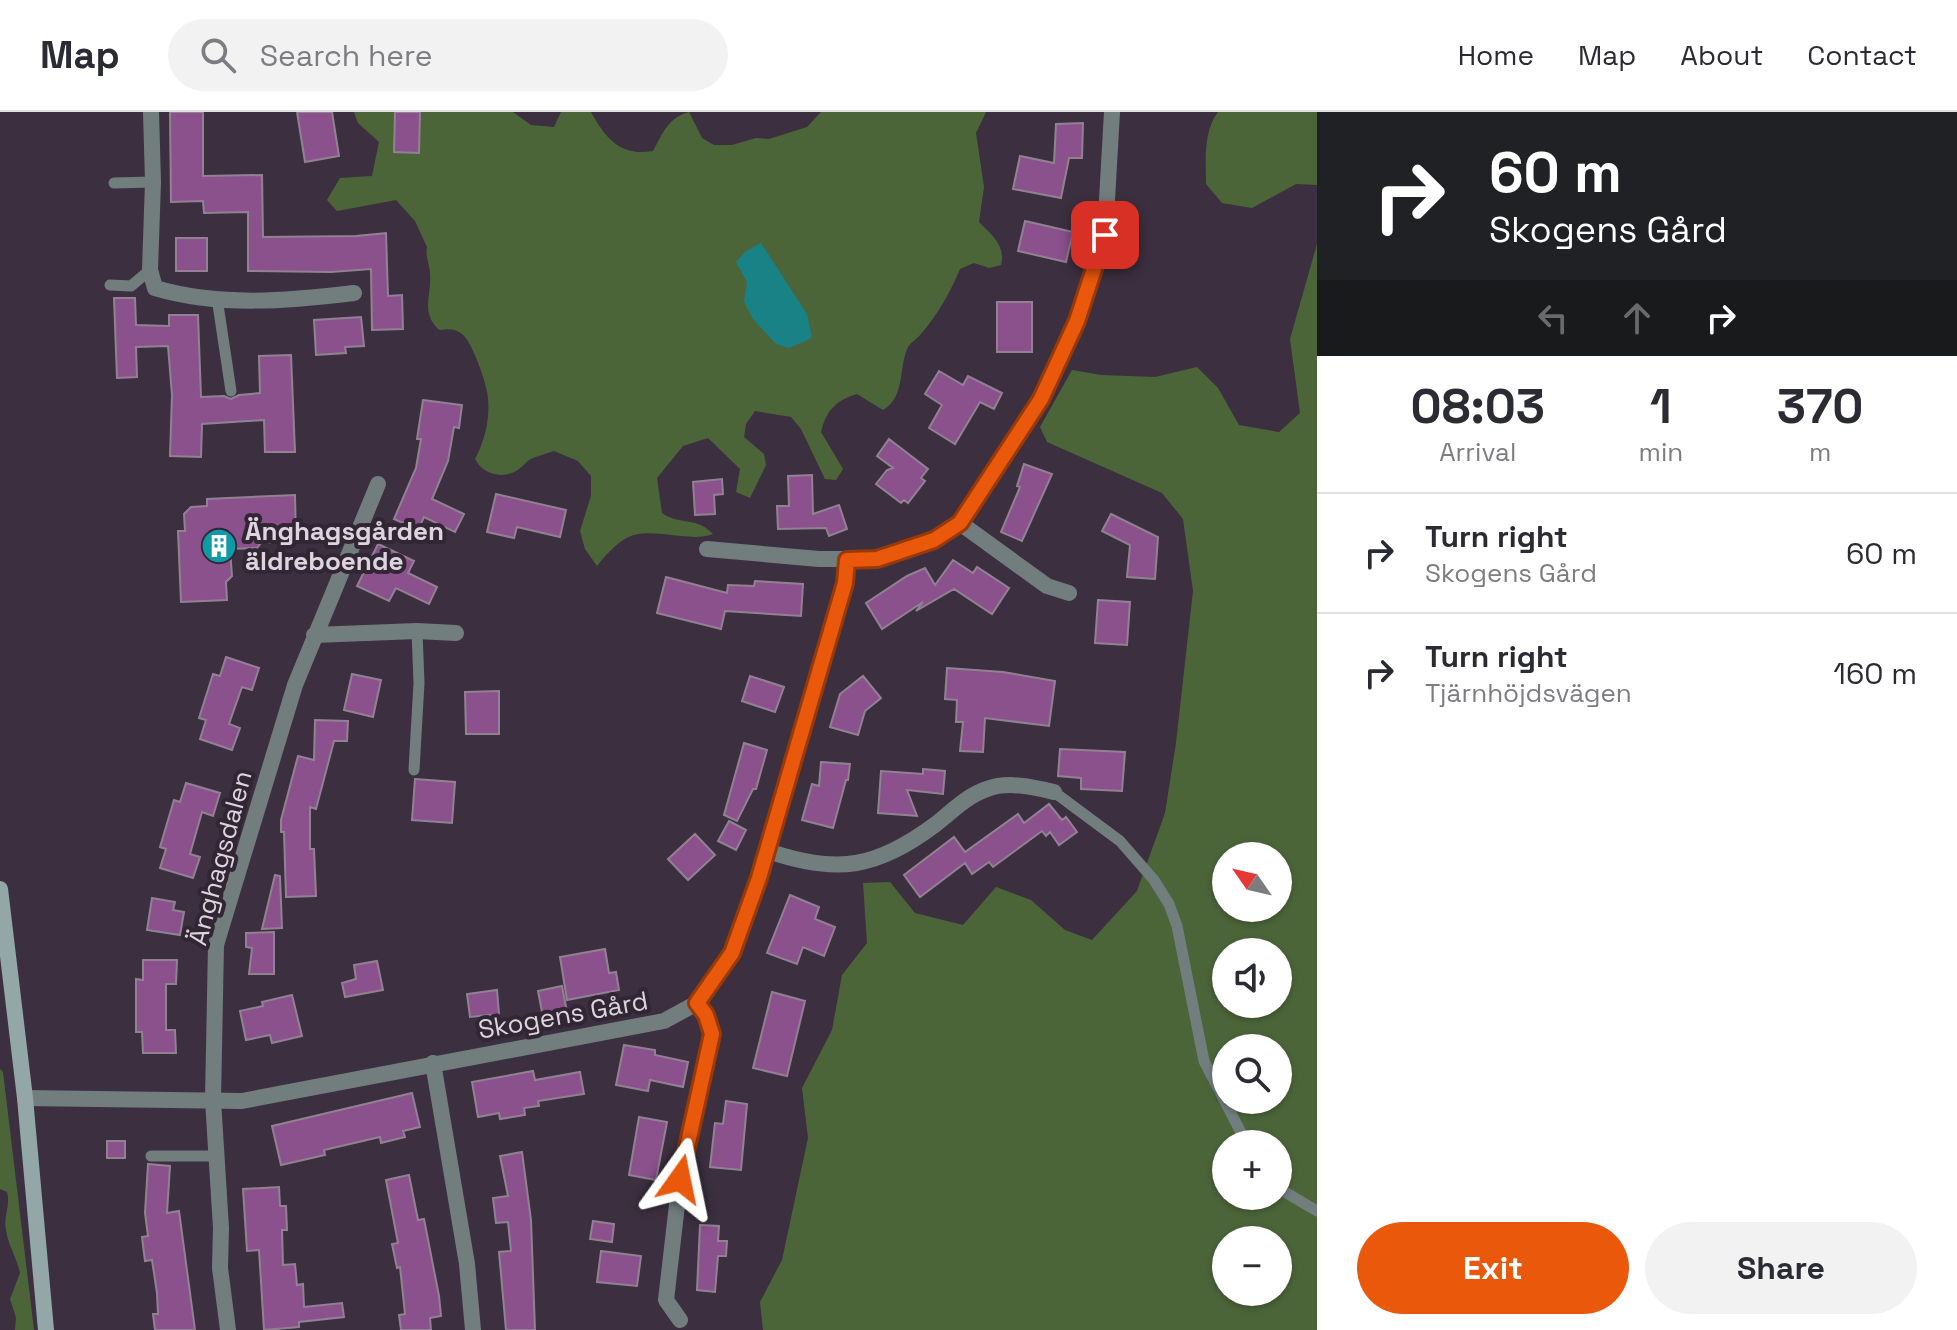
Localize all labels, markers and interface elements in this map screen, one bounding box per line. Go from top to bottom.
search box [168,19,728,91]
text: Map [40,31,120,79]
icon: search [196,33,240,77]
text: Search here [260,36,433,75]
text: Home [1458,37,1534,73]
text: Map [1578,37,1636,73]
text: About [1680,37,1763,73]
text: Contact [1807,37,1917,73]
text: 60 m [1489,137,1622,208]
icon: right [1357,144,1461,248]
pin [1071,201,1139,269]
text: Skogens Gård [1489,207,1727,253]
icon: arrive [1083,213,1127,257]
icon: left [1531,296,1575,340]
icon: ahead [1615,296,1659,340]
icon: right [1699,296,1743,340]
text: 08:03 [1411,376,1545,437]
text: 1 [1650,376,1672,437]
text: 370 [1777,376,1863,437]
text: Arrival [1439,435,1516,469]
text: min [1639,435,1683,469]
text: m [1809,435,1831,469]
place label: Änghagsgården äldreboende [245,514,444,578]
text: Turn right [1425,517,1568,556]
building icon: Änghagsgården äldreboende [200,527,238,565]
icon: right [1357,531,1401,575]
text: 60 m [1846,534,1917,573]
text: Skogens Gård [1425,556,1597,590]
text: Turn right [1425,637,1568,676]
icon: right [1357,651,1401,695]
text: 160 m [1833,654,1917,693]
text: Tjärnhöjdsvägen [1425,676,1632,710]
street label: Änghagsdalen [180,767,260,949]
north arrow [1212,842,1292,922]
map controls [1212,842,1292,1306]
button: sound [1212,938,1292,1018]
street label: Skogens Gård [475,983,651,1047]
button: search [1212,1034,1292,1114]
button: + [1212,1130,1292,1210]
position arrow [638,1137,722,1221]
button: Exit [1357,1222,1629,1314]
button: Share [1645,1222,1917,1314]
button: − [1212,1226,1292,1306]

